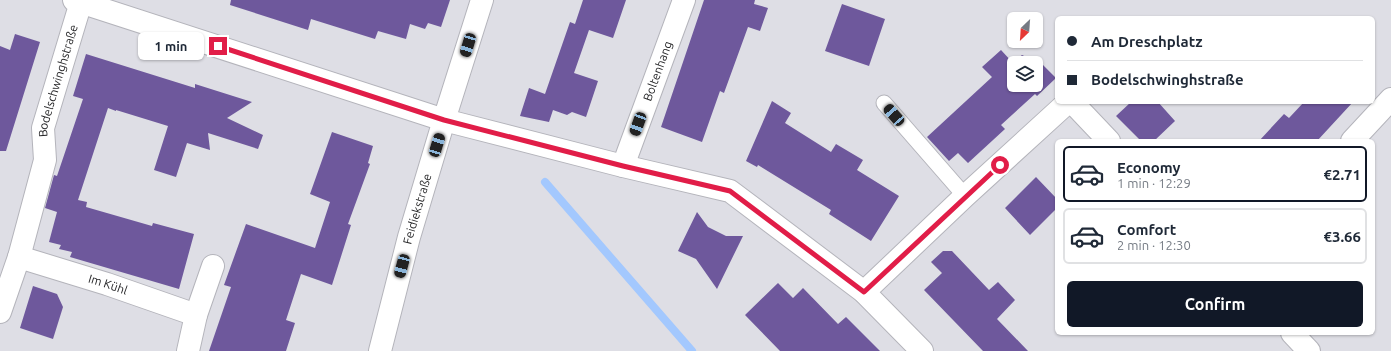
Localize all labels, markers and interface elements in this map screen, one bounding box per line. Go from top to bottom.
north arrow [1007,12,1043,48]
map controls [1007,12,1043,92]
street label: Bodelschwinghstraße [36,23,80,137]
callout: 1 min [138,32,204,60]
car [459,32,477,58]
text: Am Dreschplatz [1091,33,1203,50]
route end [209,37,227,55]
text: 1 min [155,39,187,53]
street label: Boltenhang [640,39,674,103]
button: layers [1007,56,1043,92]
text: Bodelschwinghstraße [1091,71,1244,88]
car [882,102,906,128]
car [628,111,648,137]
car [428,132,446,158]
route start [991,156,1009,174]
icon: car [1069,156,1105,192]
text: Economy [1117,159,1181,176]
text: €2.71 [1323,166,1361,183]
street label: Feidiekstraße [400,172,434,245]
text: 1 min · 12:29 [1117,176,1191,190]
icon: car [1069,218,1105,254]
text: Comfort [1117,221,1176,238]
text: €3.66 [1323,228,1361,245]
text: 2 min · 12:30 [1117,238,1191,252]
car [393,253,411,279]
street label: Im Kühl [87,272,129,297]
button: Confirm [1067,281,1363,327]

